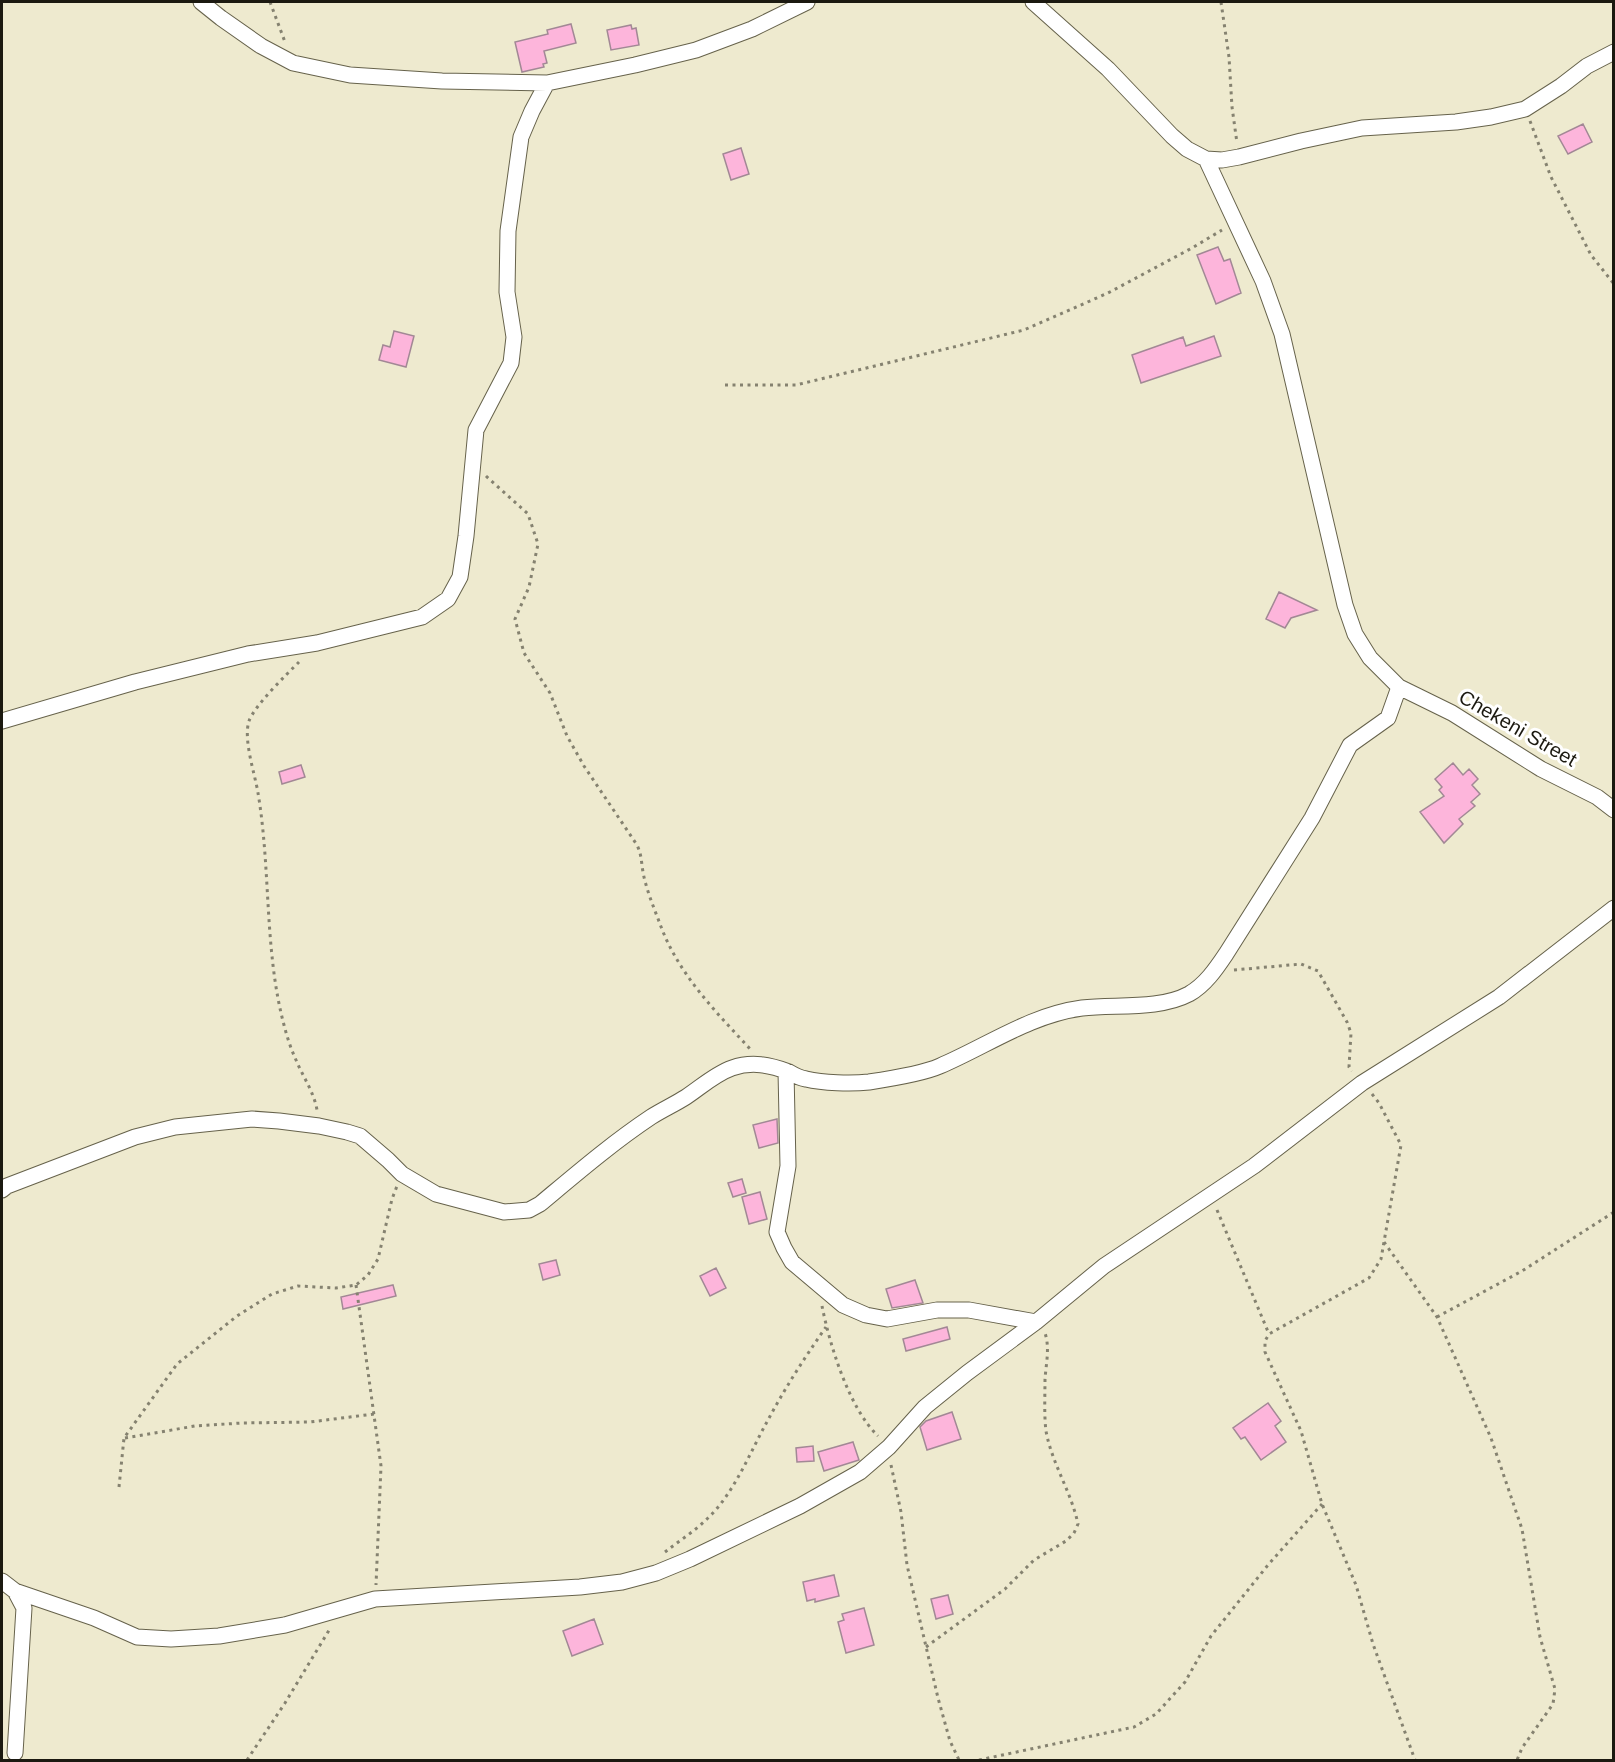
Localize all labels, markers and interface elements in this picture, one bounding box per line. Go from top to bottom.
street label: Chekeni Street [1455,685,1581,771]

